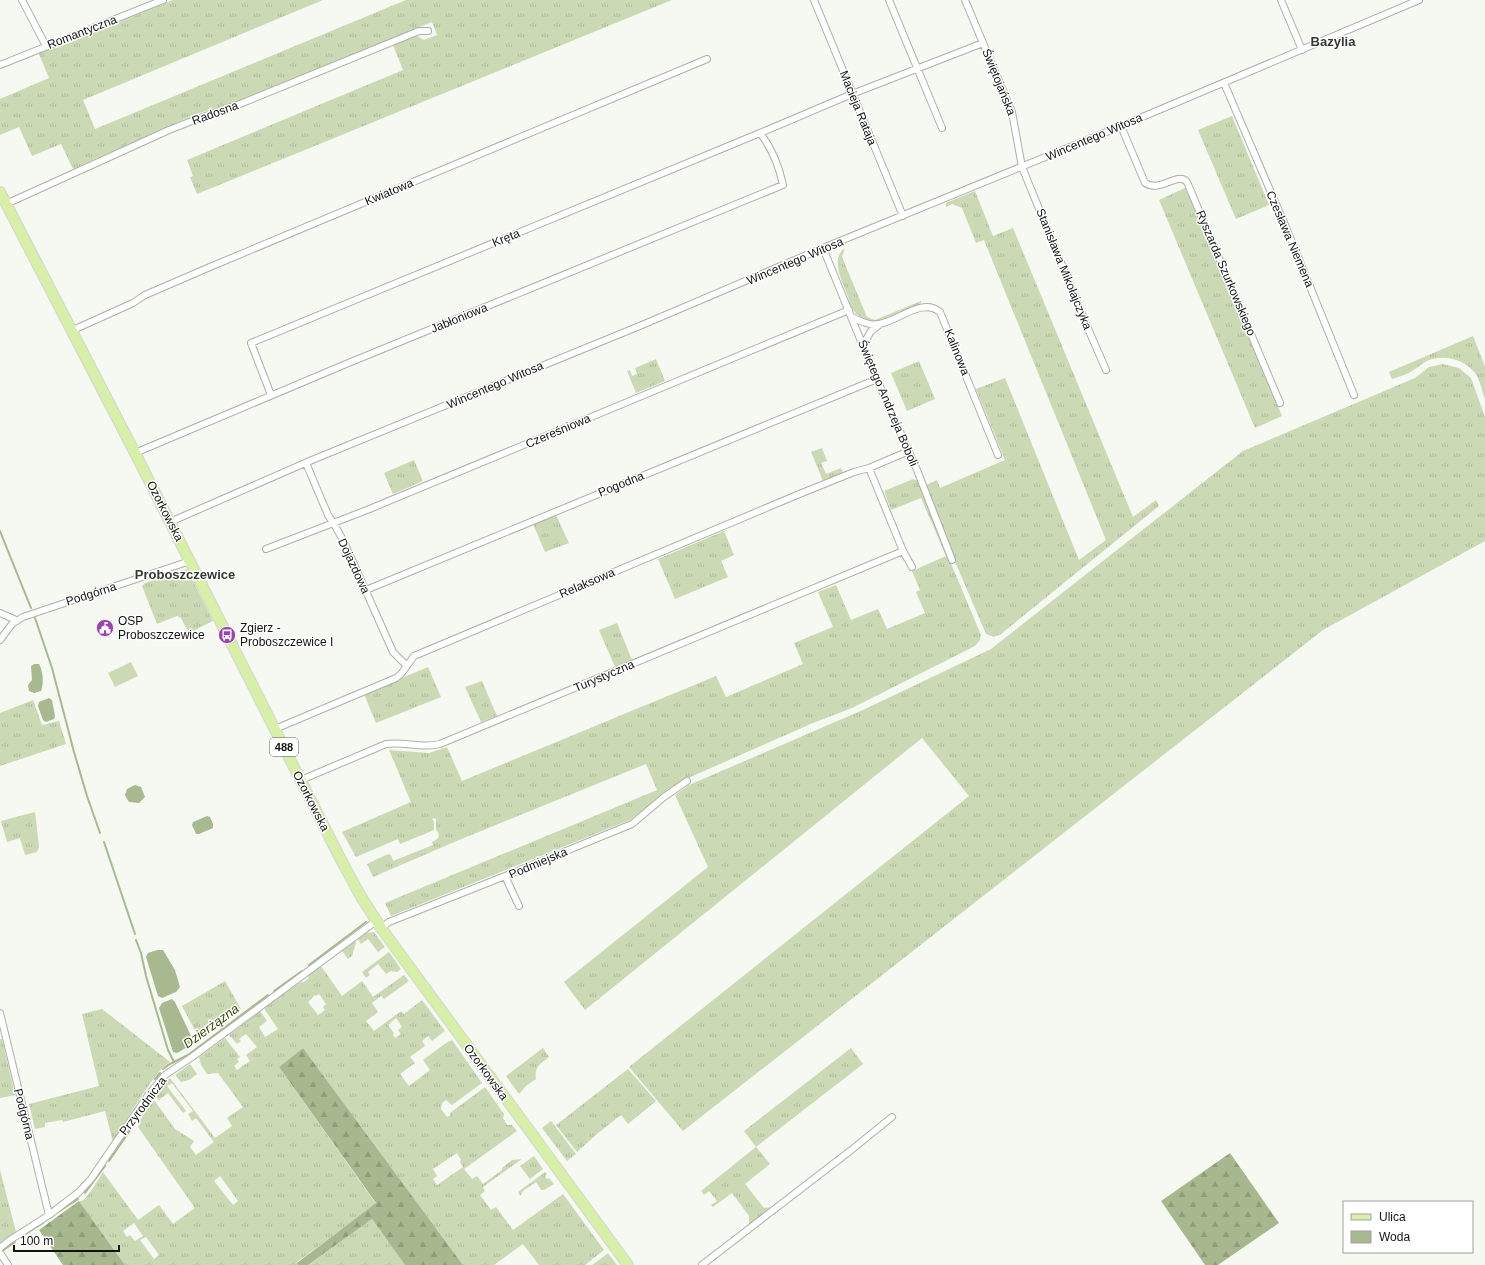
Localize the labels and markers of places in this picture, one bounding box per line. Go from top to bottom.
place label: OSP Proboszczewice [118,614,205,642]
public building icon: OSP Proboszczewice [95,618,115,638]
place label: Zgierz - Proboszczewice I [240,621,333,649]
bus stop icon: Zgierz - Proboszczewice I [217,625,237,645]

